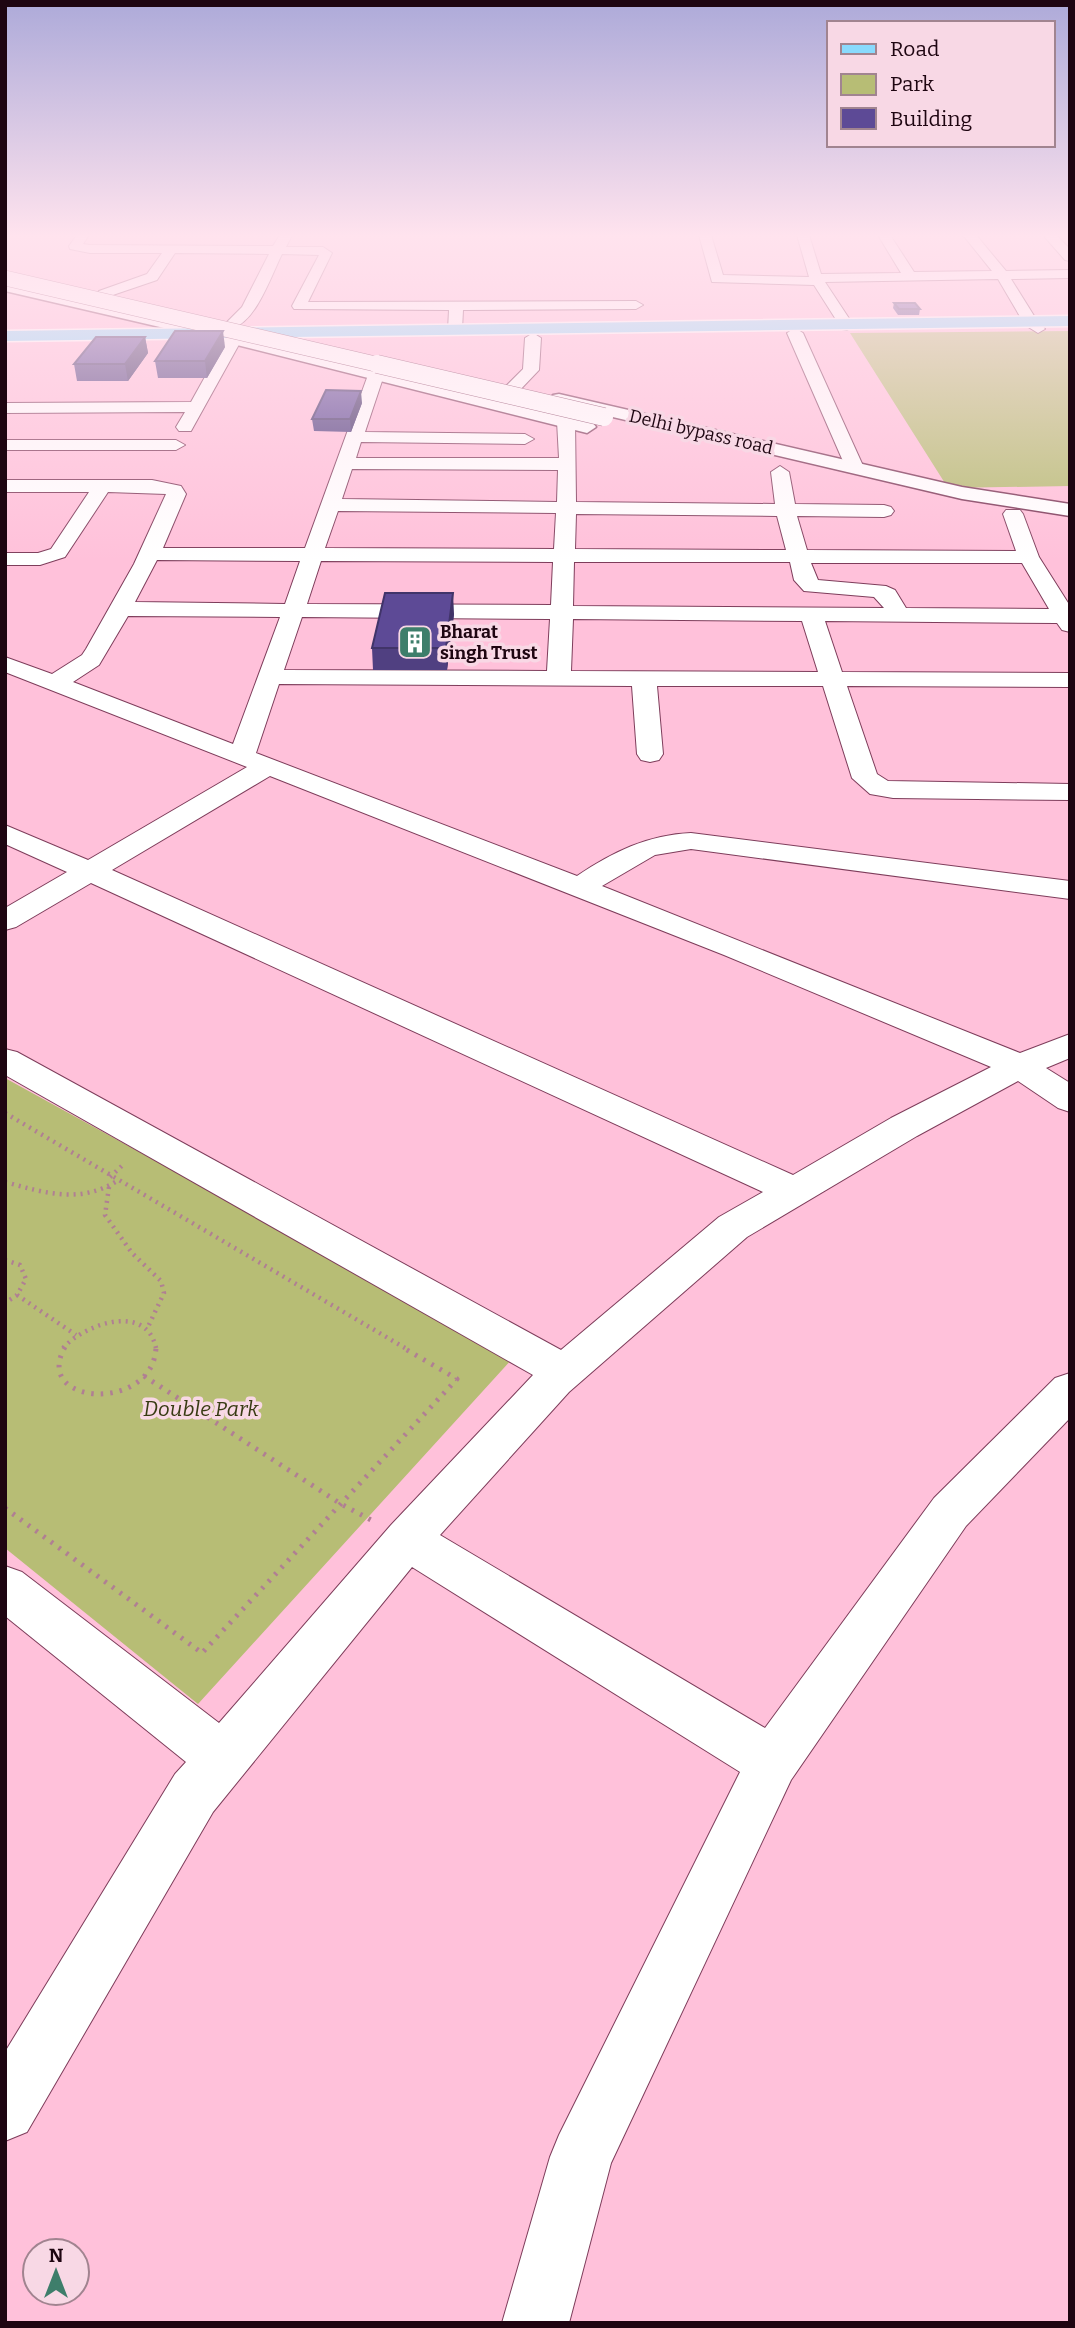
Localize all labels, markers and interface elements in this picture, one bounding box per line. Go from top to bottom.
legend [827,21,1054,147]
text: Road [890,36,939,62]
text: Park [890,71,934,97]
text: Building [890,106,973,132]
street label: Delhi bypass road [627,405,776,459]
place label: Bharat singh Trust [440,621,538,664]
building icon: Bharat singh Trust [396,623,434,661]
park label: Double Park [143,1396,259,1422]
north arrow [21,2237,91,2307]
text: N [49,2244,64,2267]

